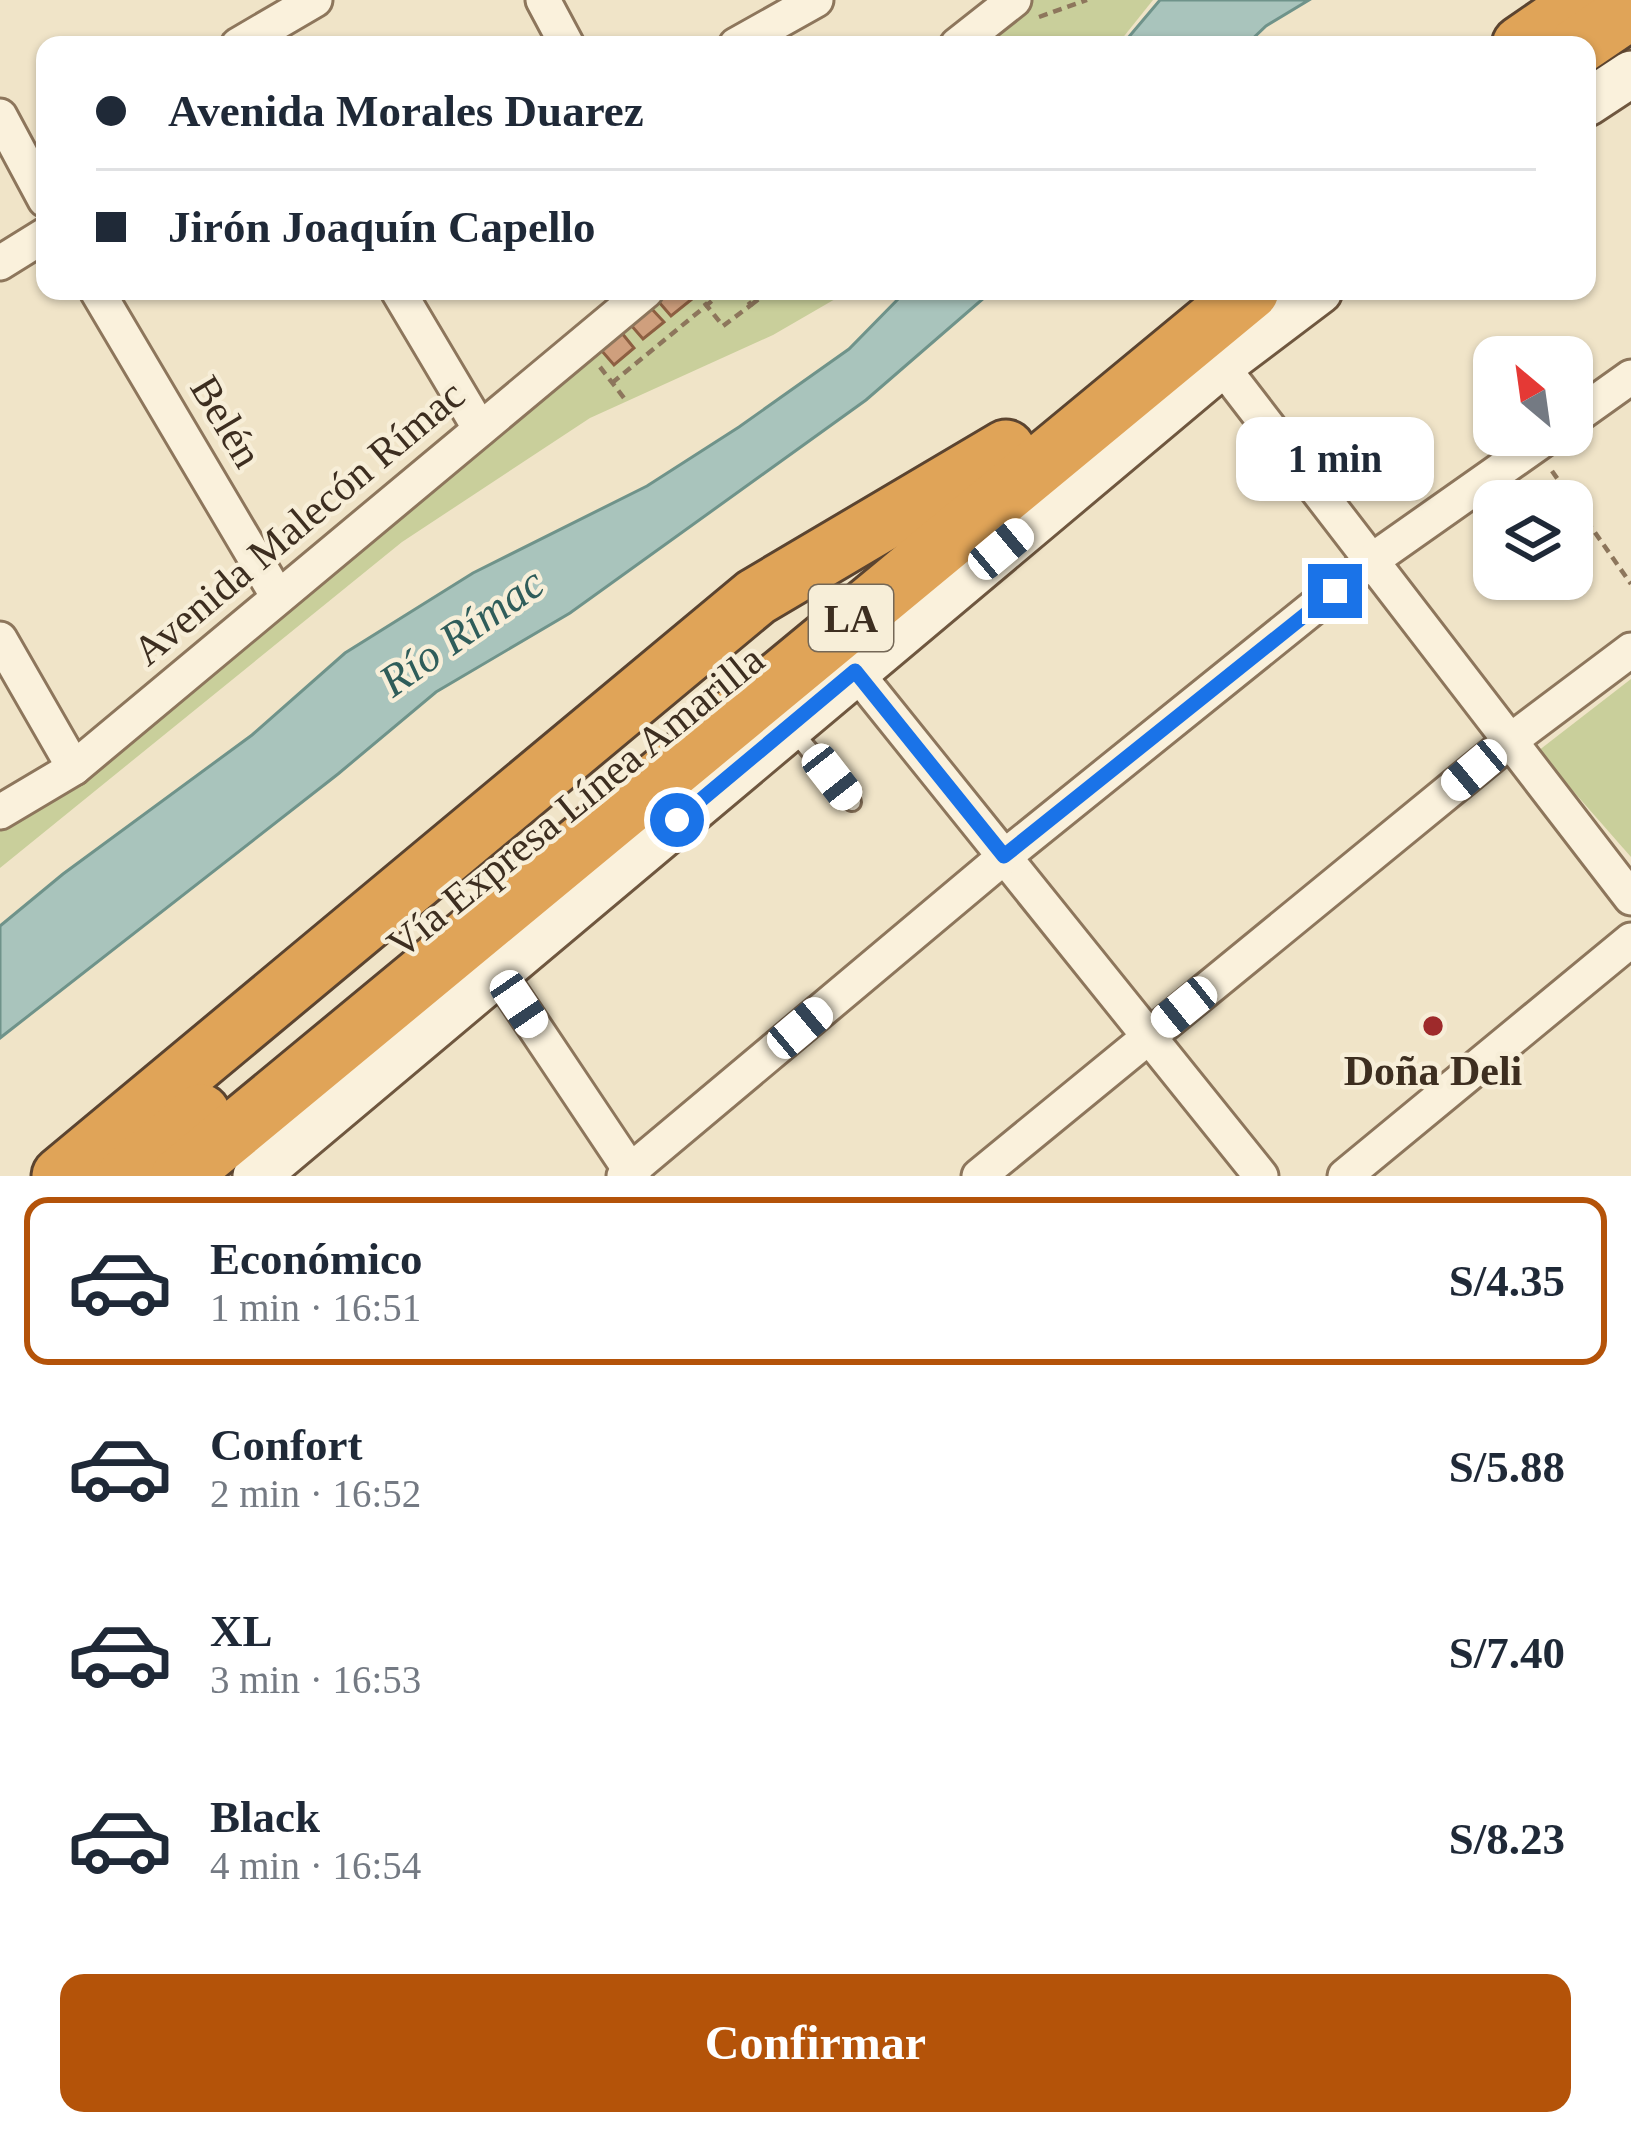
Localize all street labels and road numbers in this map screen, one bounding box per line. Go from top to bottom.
street label: Belén [181,368,271,475]
street label: Avenida Malecón Rímac [124,371,473,674]
road number: LA [809,585,893,651]
street label: Vía Expresa Línea Amarilla [379,636,773,968]

